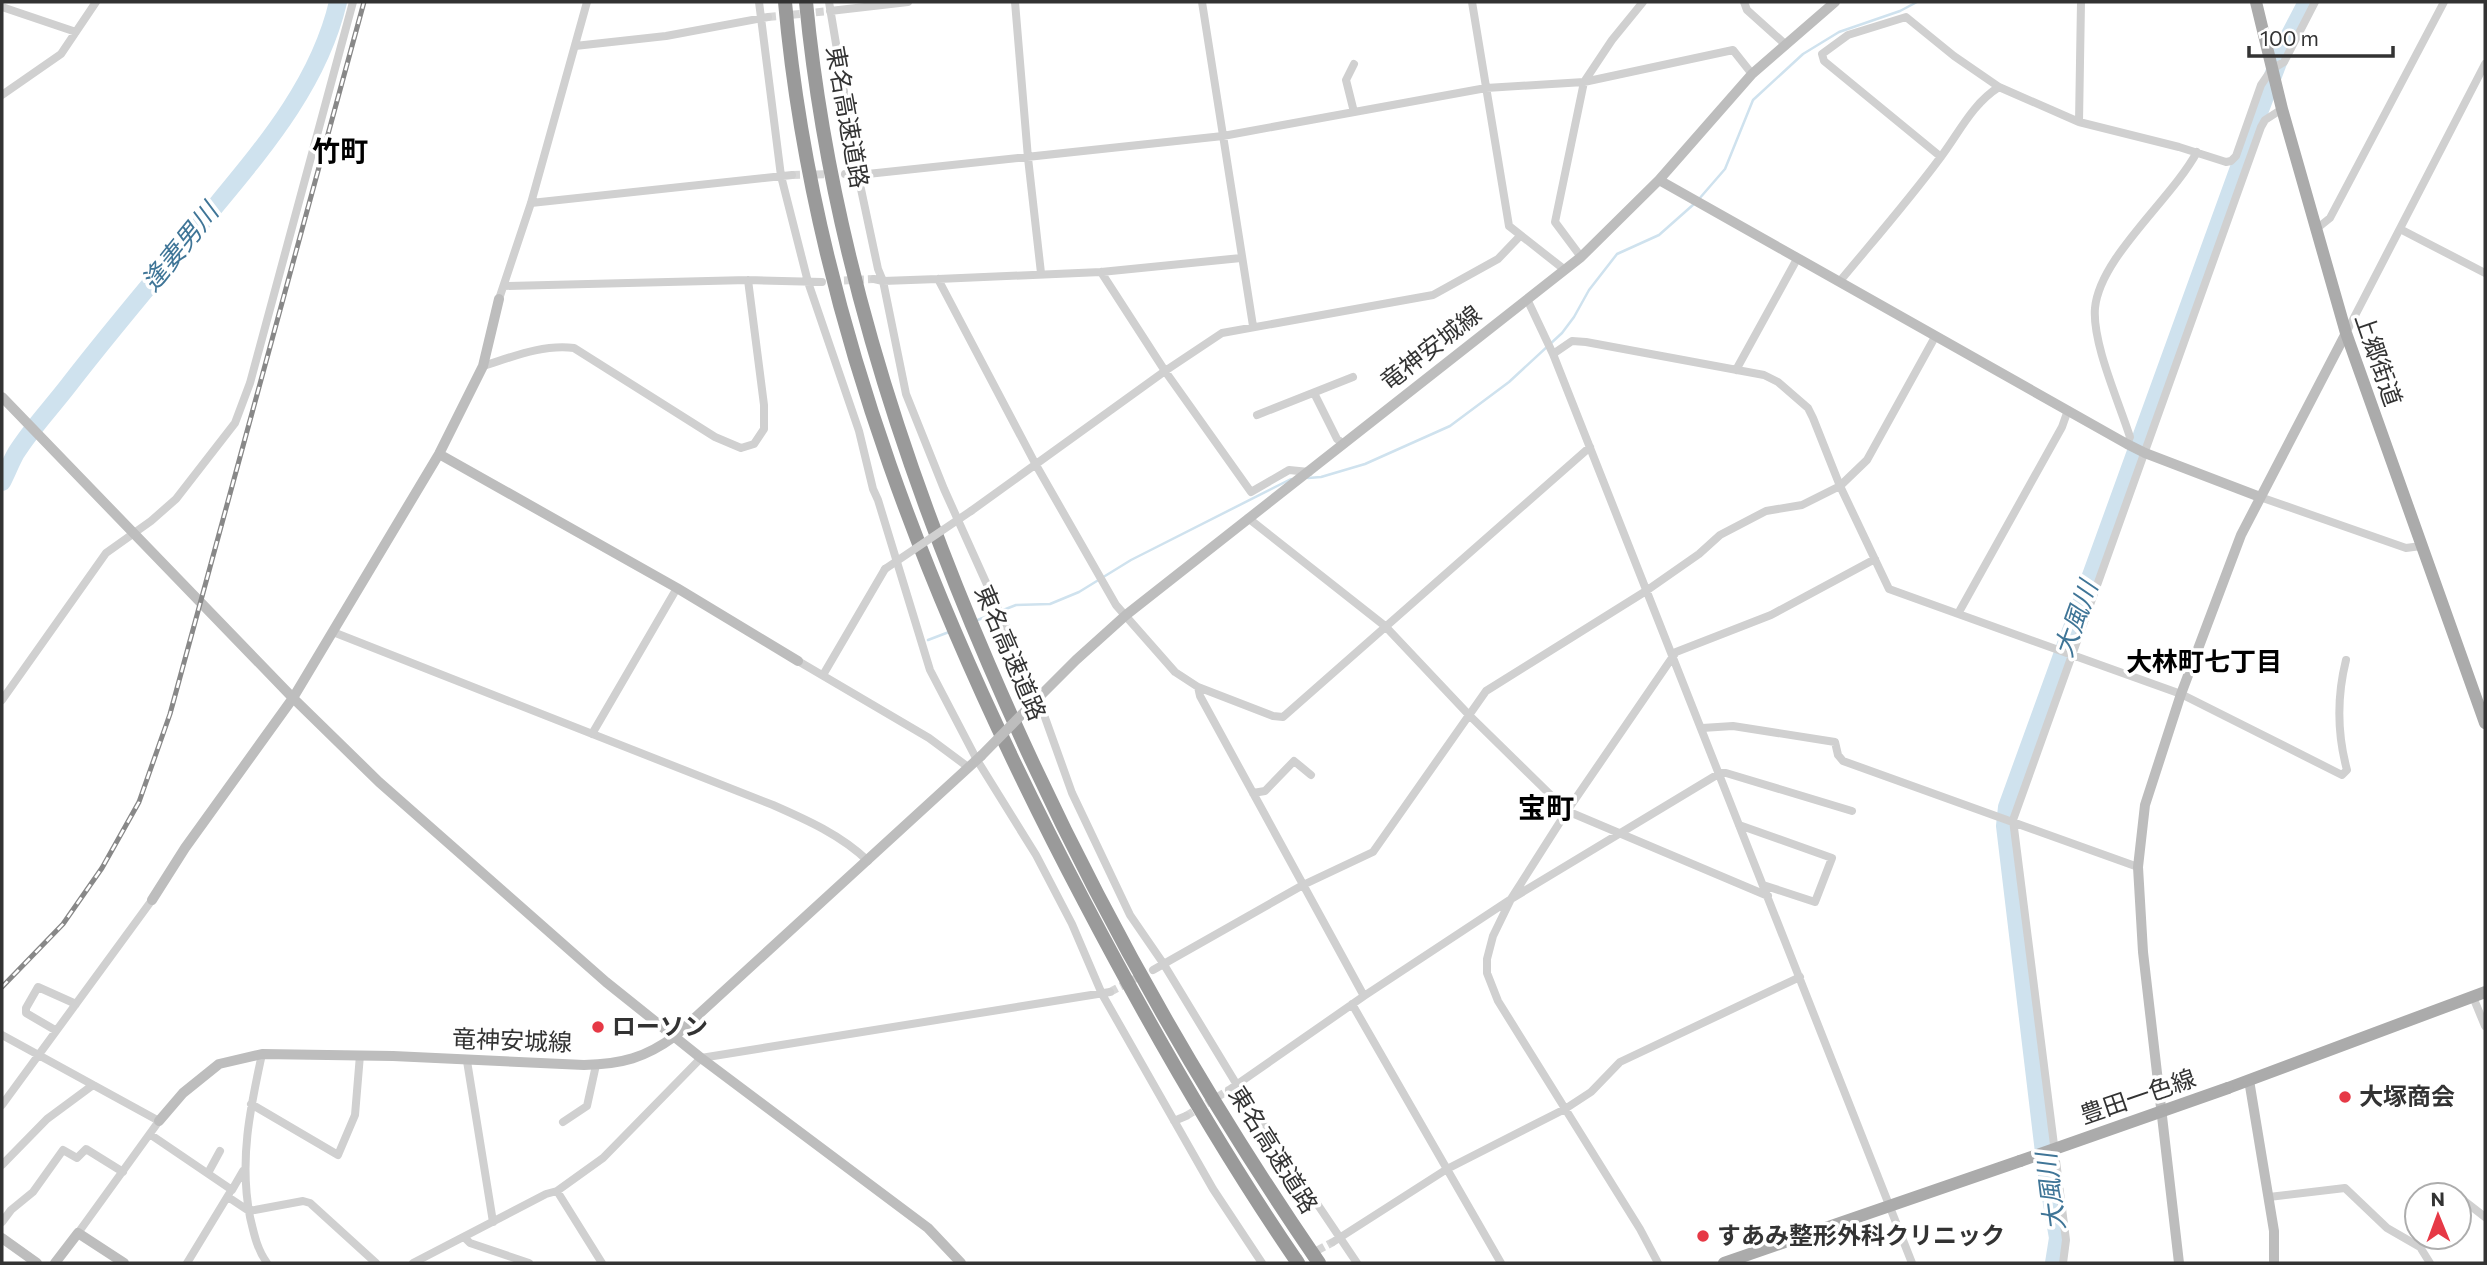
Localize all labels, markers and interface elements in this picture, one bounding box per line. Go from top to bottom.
scale bar [2249,14,2392,58]
text: 100 m [2260,25,2319,50]
street label: 東名高速道路 [822,43,875,190]
district label: 竹町 [312,133,368,167]
water label: 逢妻男川 [134,194,225,296]
street label: 竜神安城線 [1374,298,1486,395]
street label: 上郷街道 [2350,309,2409,410]
water label: 大風川 [2047,574,2104,660]
street label: 東名高速道路 [970,580,1053,724]
district label: 大林町七丁目 [2126,645,2282,676]
district label: 宝町 [1518,790,1574,824]
place label: ローソン [612,1011,708,1040]
marker: ローソン [590,1019,606,1035]
street label: 竜神安城線 [452,1023,573,1056]
street label: 豊田一色線 [2076,1062,2199,1129]
street label: 東名高速道路 [1224,1080,1325,1218]
place label: 大塚商会 [2359,1081,2455,1110]
marker: 大塚商会 [2337,1089,2353,1105]
water label: 大風川 [2029,1149,2070,1233]
north arrow [2403,1181,2473,1251]
text: N [2430,1187,2445,1210]
place label: すあみ整形外科クリニック [1717,1220,2005,1249]
marker: すあみ整形外科クリニック [1695,1228,1711,1244]

